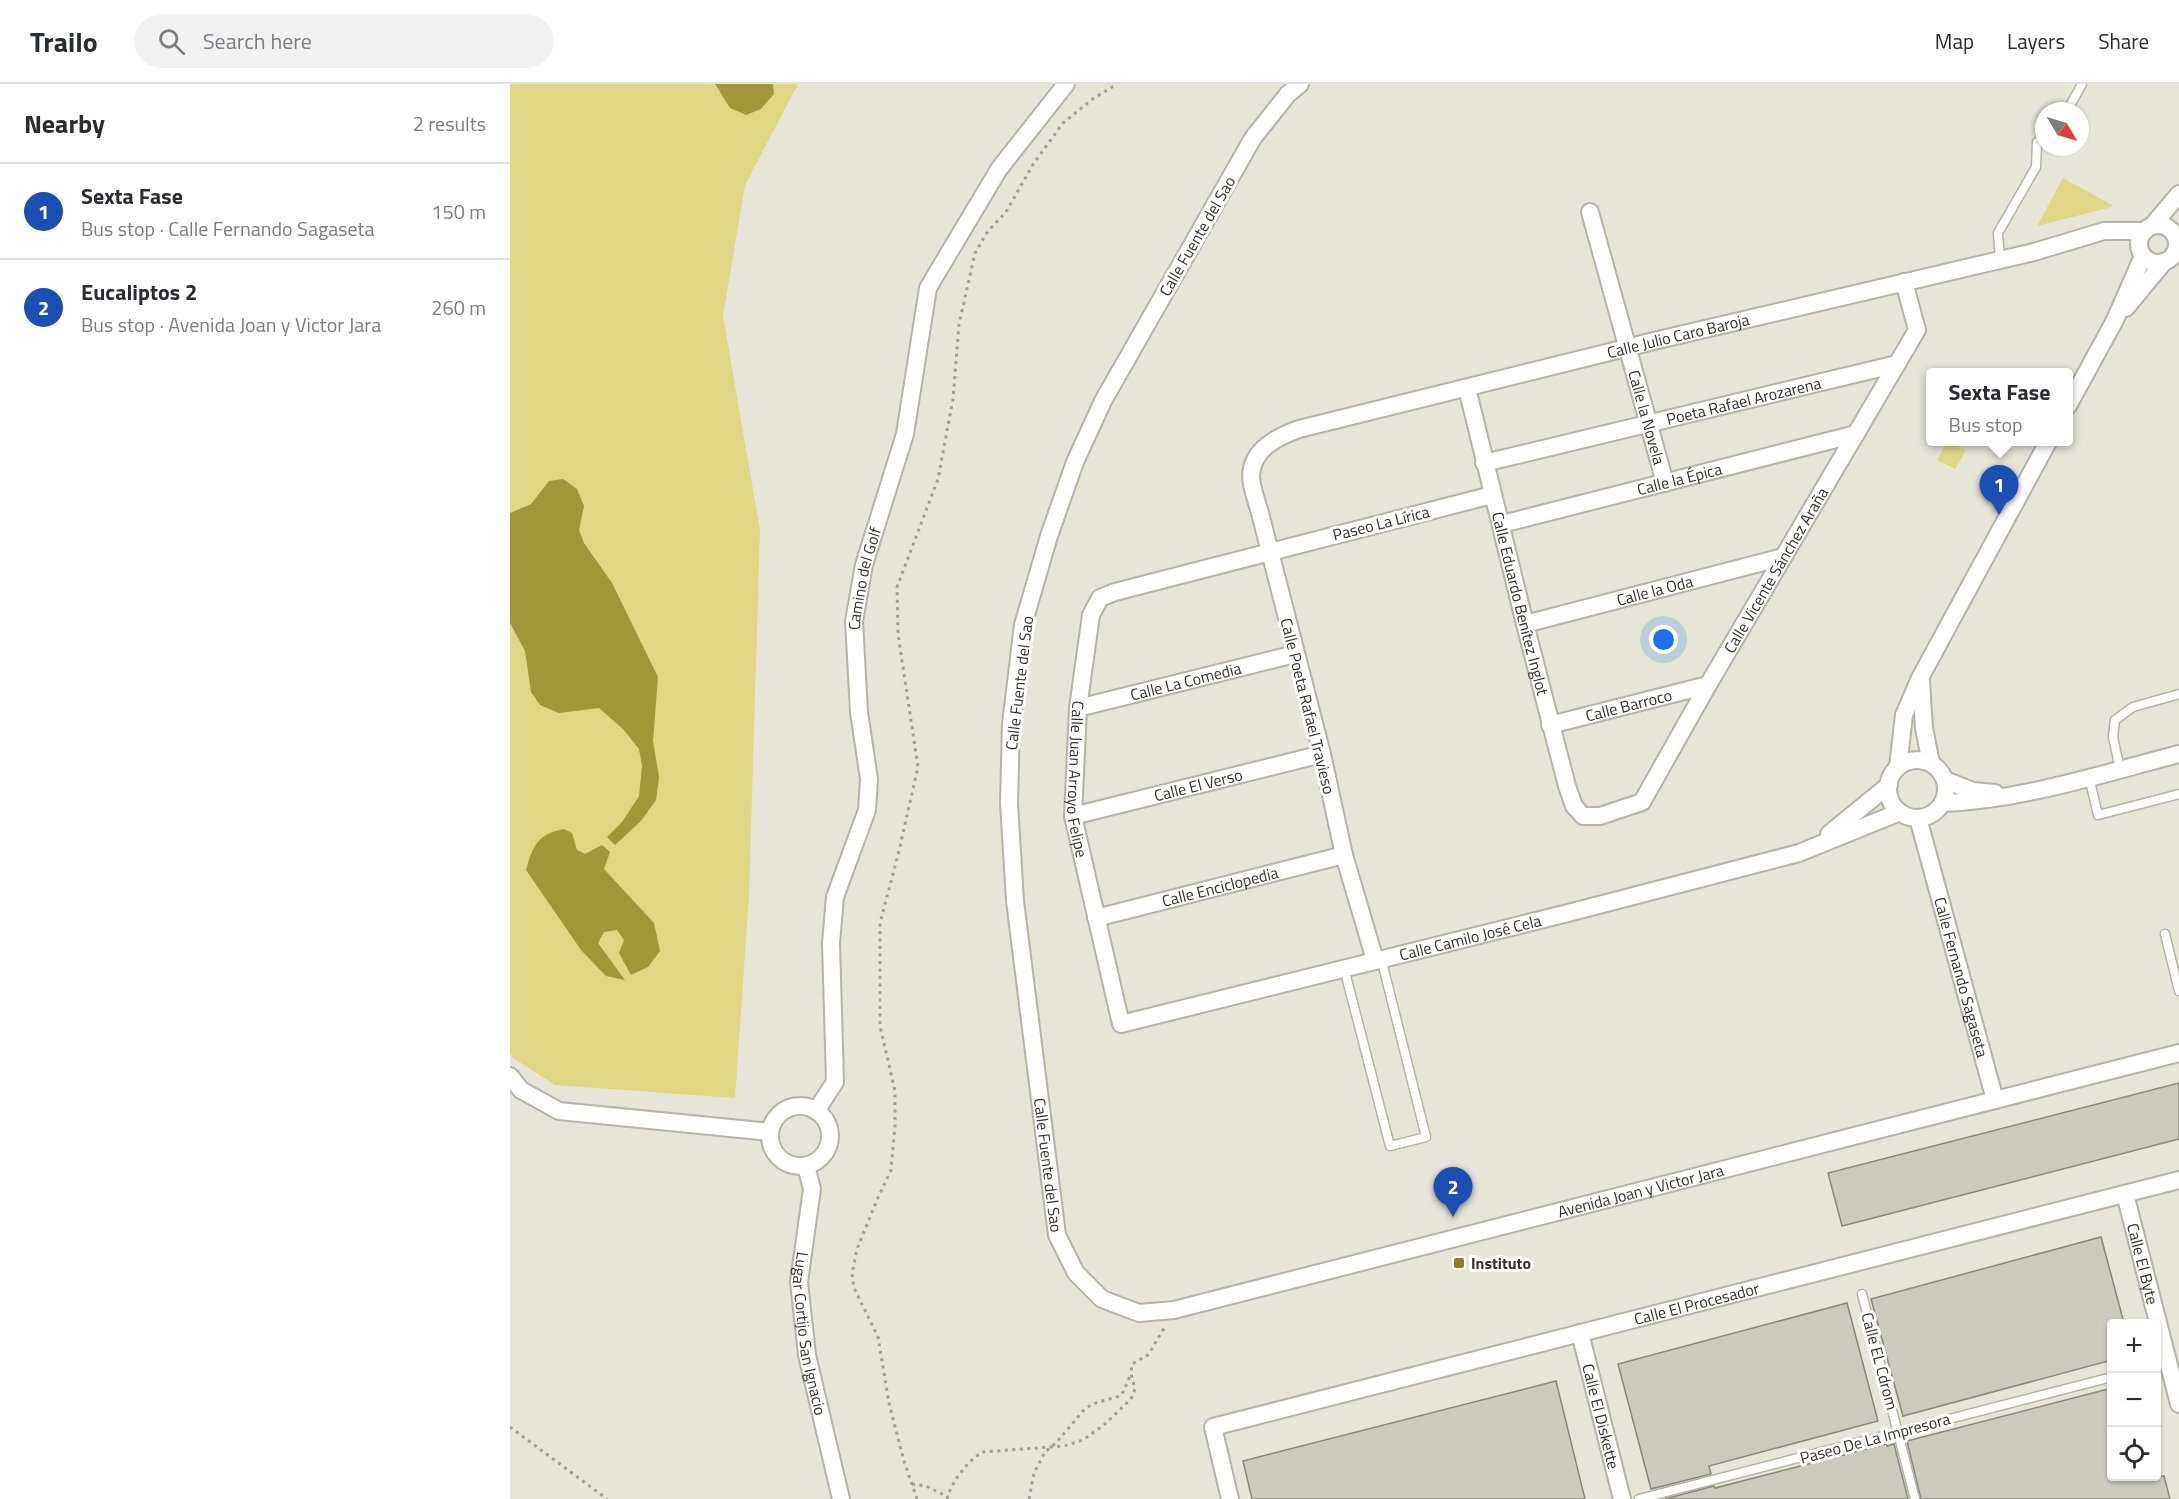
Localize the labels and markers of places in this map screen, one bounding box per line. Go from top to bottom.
pin: 1 [1980,466,2018,515]
pin: 2 [1434,1168,1472,1217]
place label: Instituto [1471,1251,1531,1275]
marker: Instituto [1452,1256,1466,1270]

